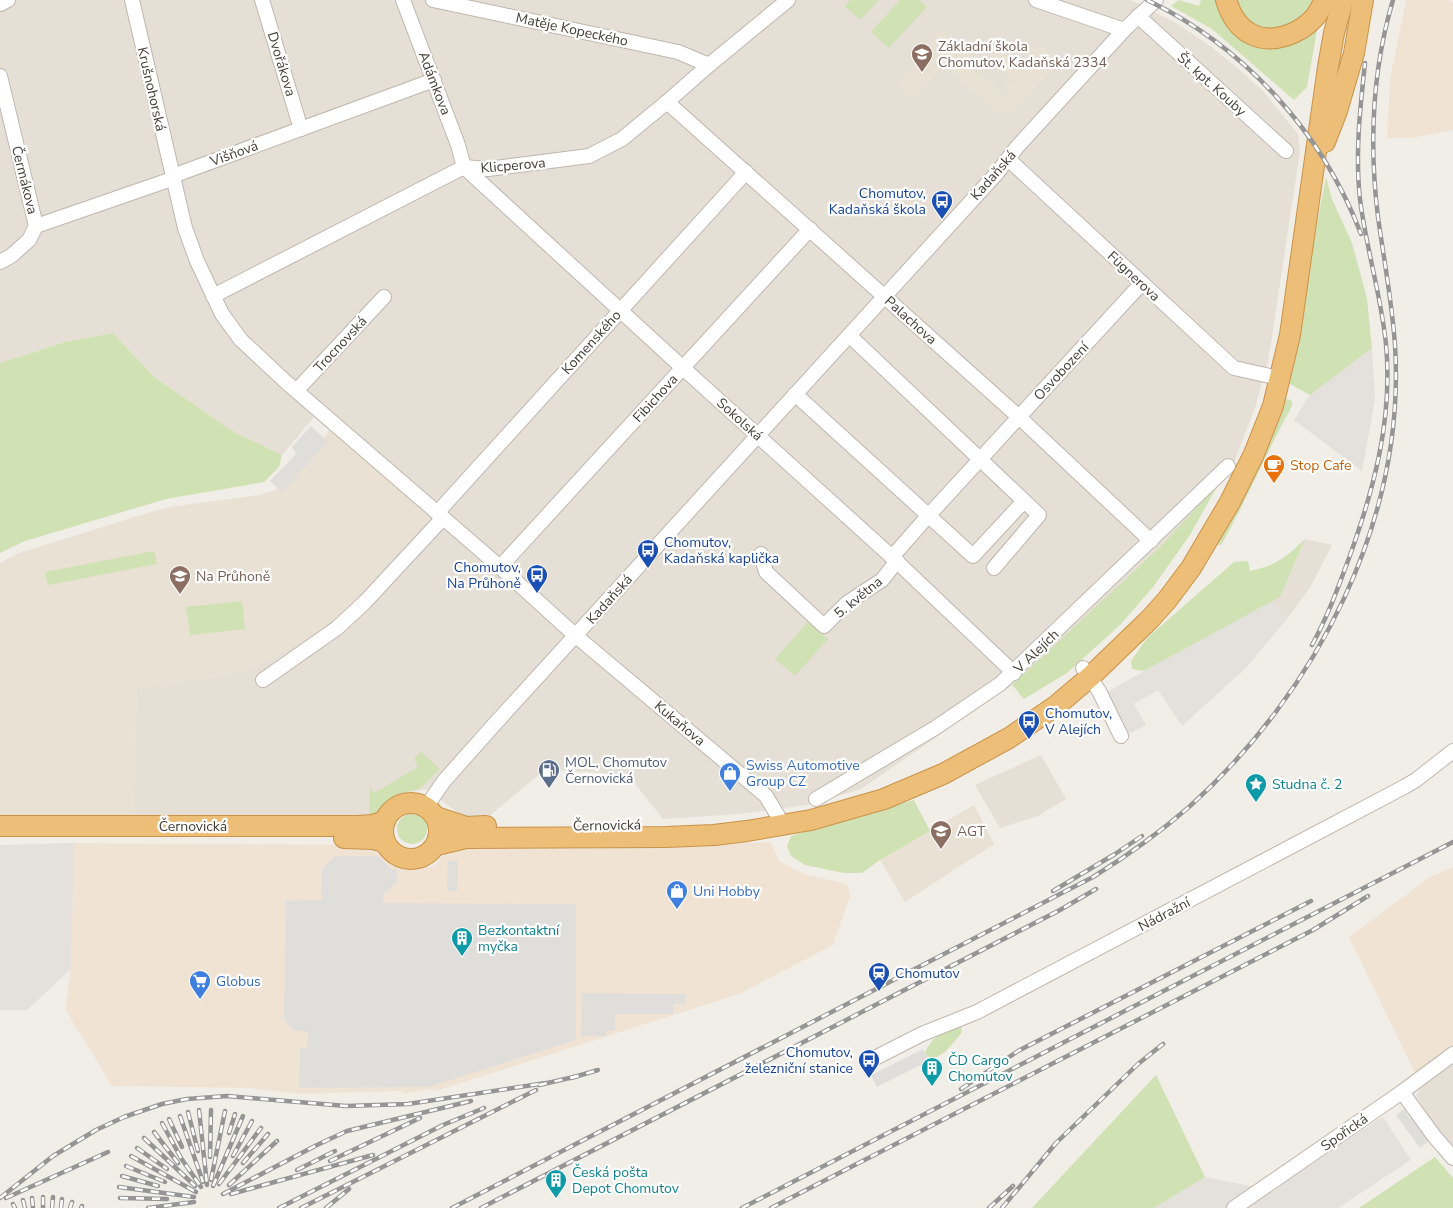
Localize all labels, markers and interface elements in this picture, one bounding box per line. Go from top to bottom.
street label: Matěje Kopeckého [514,8,630,51]
street label: Dvořákova [263,30,300,99]
place label: Základní škola Chomutov, Kadaňská 2334 [938,37,1107,72]
school or university icon: Základní škola Chomutov, Kadaňská 2334 [910,42,934,73]
street label: Krušnohorská [133,45,170,133]
street label: Št. kpt. Kouby [1173,48,1251,121]
street label: Adámkova [414,49,455,118]
street label: Višňová [207,136,261,171]
street label: Čermákova [7,144,42,216]
street label: Kadaňská [966,146,1020,205]
street label: Klicperova [480,153,546,178]
place label: Chomutov, Kadaňská škola [829,184,926,219]
bus stop icon: Chomutov, Kadaňská škola [930,189,954,220]
street label: Fügnerova [1103,247,1164,306]
street label: Palachova [880,292,941,349]
street label: Komenského [557,306,626,379]
street label: Trocnovská [309,312,371,377]
street label: Osvobození [1029,338,1094,405]
street label: Fibichova [629,370,682,427]
street label: Sokolská [712,394,767,445]
cafe icon: Stop Cafe [1262,453,1286,484]
place label: Stop Cafe [1290,456,1351,475]
place label: Chomutov, Kadaňská kaplička [664,533,779,568]
bus stop icon: Chomutov, Kadaňská kaplička [636,538,660,569]
place label: Chomutov, Na Průhoně [447,558,521,593]
bus stop icon: Chomutov, Na Průhoně [525,563,549,594]
school or university icon: Na Průhoně [168,564,192,595]
place label: Na Průhoně [196,567,270,586]
street label: Kadaňská [582,570,637,628]
street label: 5. května [830,572,886,623]
street label: V Alejích [1009,625,1063,678]
street label: Kukaňova [650,697,709,750]
place label: Chomutov, V Alejích [1044,704,1112,739]
bus stop icon: Chomutov, V Alejích [1017,709,1041,740]
place label: MOL, Chomutov Černovická [565,753,668,788]
place label: Swiss Automotive Group CZ [746,756,860,791]
fuel station icon: MOL, Chomutov Černovická [537,758,561,789]
shop icon: Swiss Automotive Group CZ [718,761,742,792]
place icon: Studna č. 2 [1244,772,1268,803]
place label: Studna č. 2 [1272,775,1342,794]
street label: Černovická [573,815,641,836]
street label: Černovická [159,817,227,836]
school or university icon: AGT [929,819,953,850]
place label: AGT [957,822,986,841]
shop icon: Uni Hobby [665,879,689,910]
place label: Uni Hobby [693,882,761,901]
street label: Nádražní [1135,893,1194,936]
place label: Bezkontaktní myčka [478,921,560,956]
building icon: Bezkontaktní myčka [450,926,474,957]
station icon: Chomutov [867,961,891,992]
place label: Chomutov [895,964,961,983]
supermarket icon: Globus [188,969,212,1000]
place label: Globus [216,972,261,991]
place label: Chomutov, železniční stanice [745,1043,853,1078]
bus stop icon: Chomutov, železniční stanice [857,1048,881,1079]
place label: ČD Cargo Chomutov [948,1051,1014,1086]
building icon: ČD Cargo Chomutov [920,1056,944,1087]
street label: Spořická [1317,1109,1372,1156]
place label: Česká pošta Depot Chomutov [572,1163,680,1198]
building icon: Česká pošta Depot Chomutov [544,1168,568,1199]

